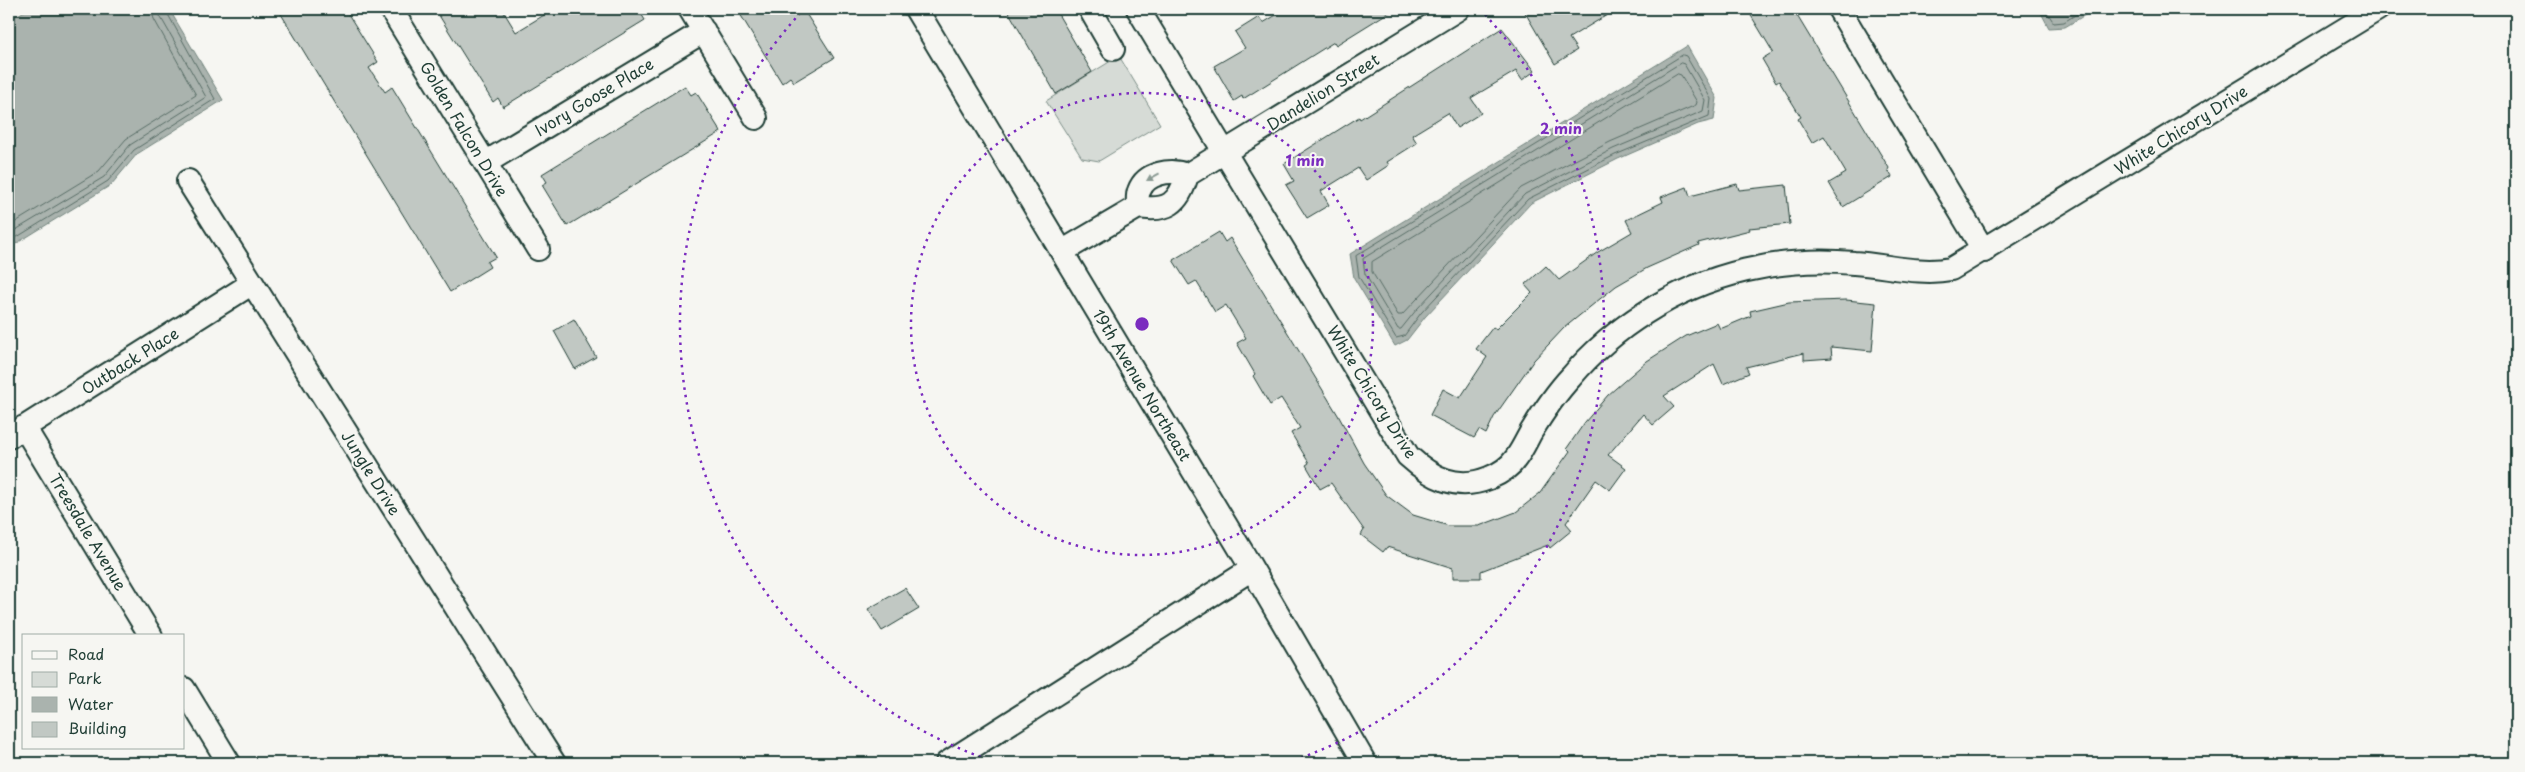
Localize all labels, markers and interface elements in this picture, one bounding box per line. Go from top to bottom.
street label: Dandelion Street [1261,47,1384,136]
street label: Ivory Goose Place [529,51,658,141]
street label: Golden Falcon Drive [415,56,515,201]
street label: White Chicory Drive [2109,78,2252,180]
text: 2 min [1540,116,1582,139]
text: 1 min [1286,148,1324,171]
one-way arrow [1147,173,1160,182]
street label: 19th Avenue Northeast [1088,304,1198,465]
centre of rings [1133,315,1151,333]
street label: White Chicory Drive [1322,320,1424,463]
street label: Outback Place [76,321,183,400]
street label: Jungle Drive [336,425,408,520]
street label: Treesdale Avenue [44,468,133,595]
legend [22,634,185,750]
text: Road [68,642,104,665]
text: Park [68,666,102,689]
text: Water [68,692,113,715]
text: Building [68,716,127,739]

